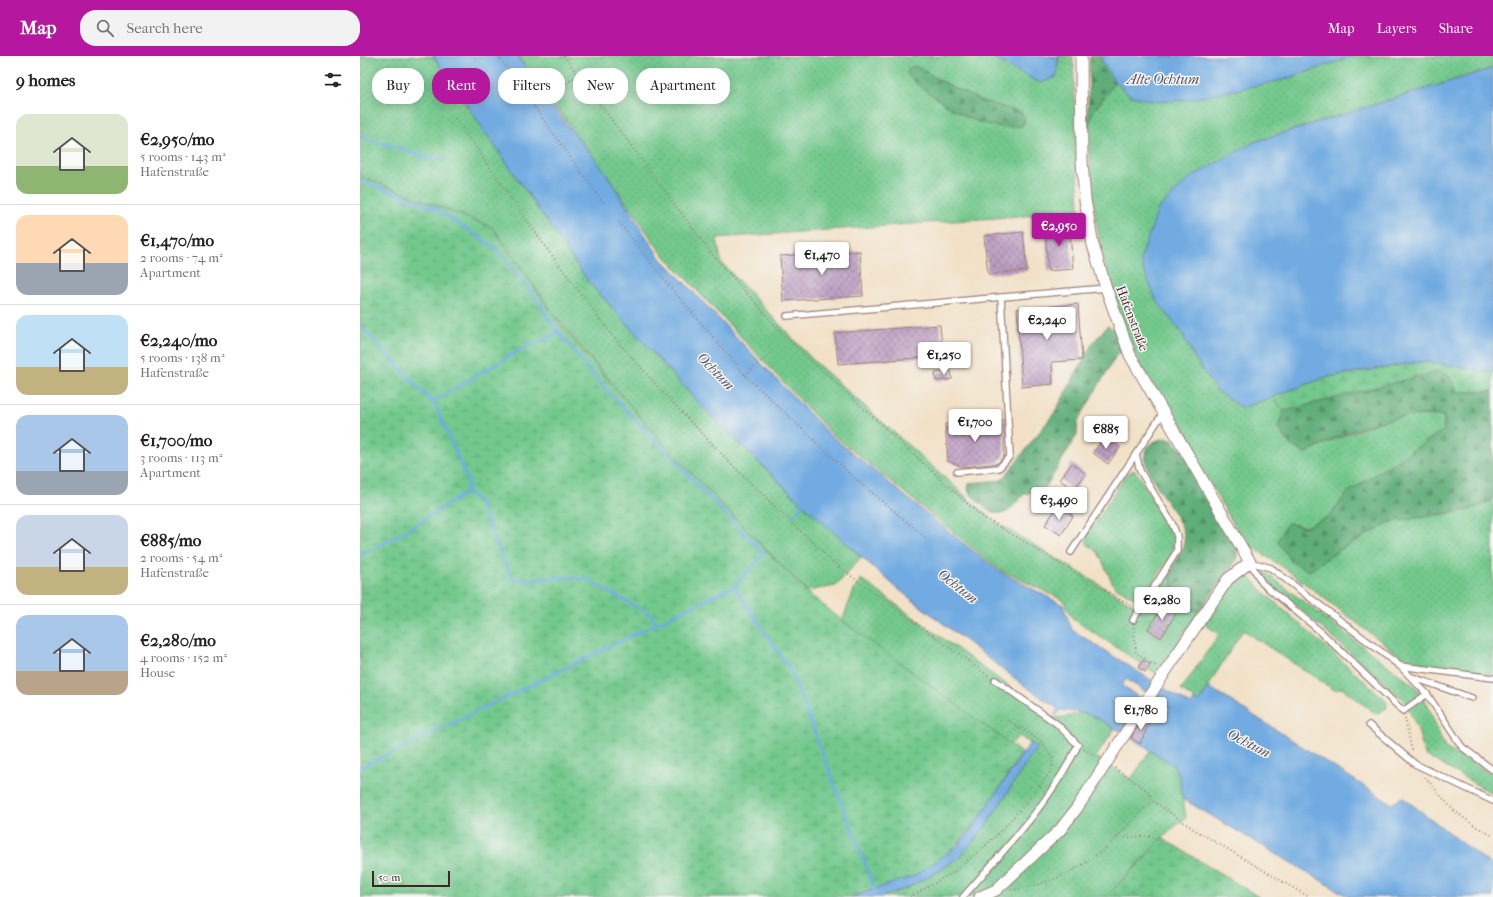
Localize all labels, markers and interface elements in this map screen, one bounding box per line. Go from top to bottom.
search box [80,10,360,46]
text: Map [20,17,56,39]
icon: search [94,17,116,39]
text: Search here [126,19,203,37]
text: Map [1328,20,1355,37]
text: Layers [1377,20,1417,37]
text: Share [1439,20,1473,37]
chip: Buy [372,68,424,104]
chip: Rent [432,68,490,104]
chip: Filters [498,68,565,104]
chip: New [573,68,628,104]
chip: Apartment [636,68,730,104]
icon: filters [322,69,344,91]
text: 9 homes [16,70,75,90]
water label: Alte Ochtum [1125,71,1199,88]
text: €2,950/mo [140,129,214,149]
icon: home [48,130,96,178]
text: 5 rooms · 143 m² [140,149,226,164]
text: Hafenstraße [140,164,209,179]
pin: €2,950 [1026,213,1092,247]
text: €2,950 [1041,218,1077,233]
text: €1,470/mo [140,230,214,250]
icon: home [48,231,96,279]
pin: €1,470 [789,242,855,276]
text: €1,470 [804,247,840,262]
text: 2 rooms · 74 m² [140,250,223,265]
text: Apartment [140,265,201,280]
street label: Hafenstraße [1113,283,1152,354]
pin: €2,240 [1014,307,1080,341]
text: €2,240 [1028,312,1066,327]
text: €2,240/mo [140,330,217,350]
icon: home [48,331,96,379]
pin: €1,250 [911,342,977,376]
text: €1,250 [927,347,961,362]
water label: Ochtum [693,349,738,394]
text: 5 rooms · 138 m² [140,350,225,365]
text: Hafenstraße [140,365,209,380]
pin: €1,700 [942,409,1008,443]
text: €1,700 [958,414,992,429]
pin: €885 [1082,416,1130,450]
text: €885 [1093,421,1119,436]
text: €1,700/mo [140,430,213,450]
icon: home [48,431,96,479]
text: 3 rooms · 113 m² [140,450,222,465]
text: Apartment [140,465,201,480]
pin: €3,490 [1026,487,1092,521]
text: €3,490 [1040,492,1078,507]
text: €885/mo [140,530,201,550]
icon: home [48,531,96,579]
text: 2 rooms · 54 m² [140,550,222,565]
text: Hafenstraße [140,565,209,580]
water label: Ochtum [934,565,981,607]
pin: €2,280 [1129,587,1195,621]
text: €2,280 [1143,592,1181,607]
text: €2,280/mo [140,630,216,650]
icon: home [48,631,96,679]
text: 4 rooms · 152 m² [140,650,227,665]
text: House [140,665,175,680]
pin: €1,780 [1108,697,1174,731]
text: €1,780 [1124,702,1158,717]
water label: Ochtum [1224,725,1273,761]
scale bar [372,869,450,888]
text: 50 m [378,871,400,884]

